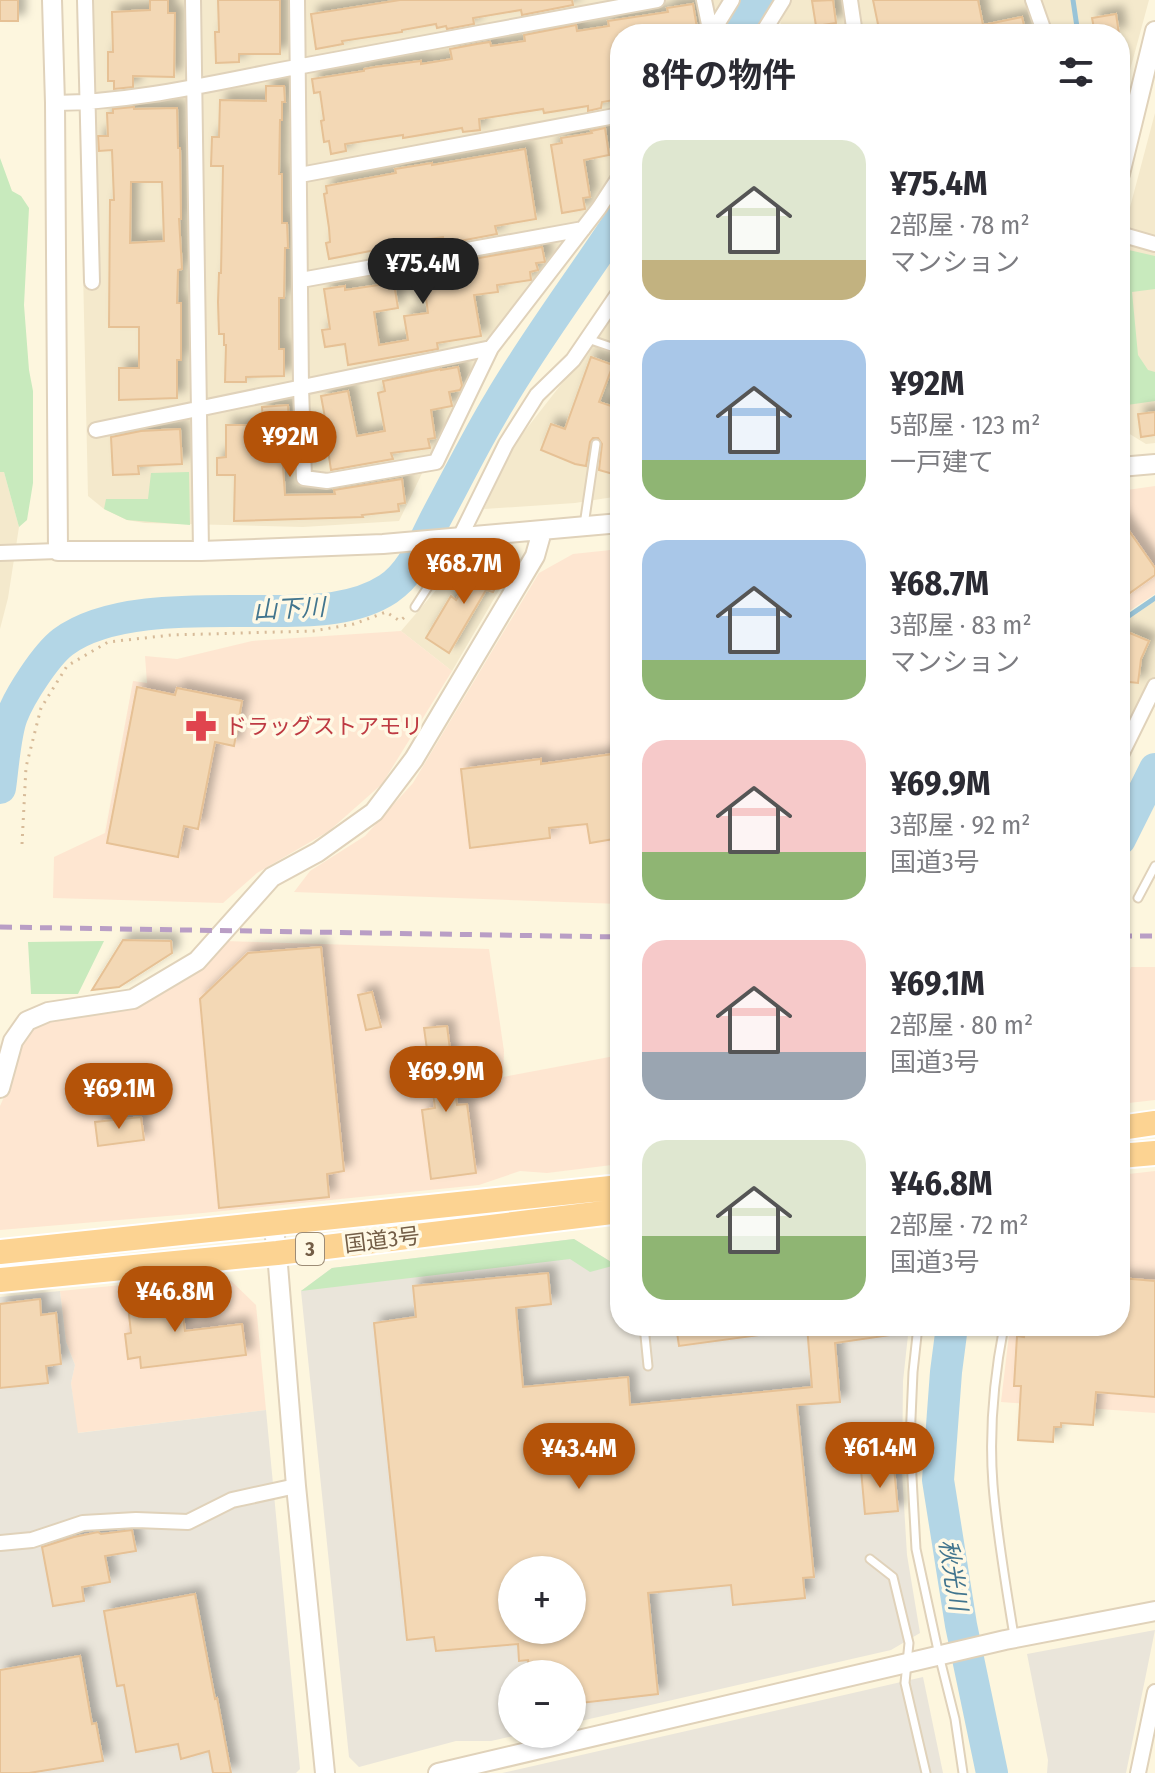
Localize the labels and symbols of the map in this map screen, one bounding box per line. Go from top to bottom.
pin: ¥75.4M [358,238,488,306]
pin: ¥92M [243,411,337,479]
pin: ¥68.7M [399,538,529,606]
water label: 山下川 [252,593,329,625]
pharmacy icon: ドラッグストアモリ [184,709,218,743]
place label: ドラッグストアモリ [225,713,423,740]
pin: ¥69.9M [381,1046,511,1114]
pin: ¥69.1M [54,1063,184,1131]
street label: 国道3号 [343,1222,421,1258]
road number: 3 [296,1233,324,1265]
pin: ¥46.8M [110,1266,240,1334]
pin: ¥61.4M [815,1422,945,1490]
pin: ¥43.4M [514,1423,644,1491]
water label: 秋光川 [934,1537,973,1616]

